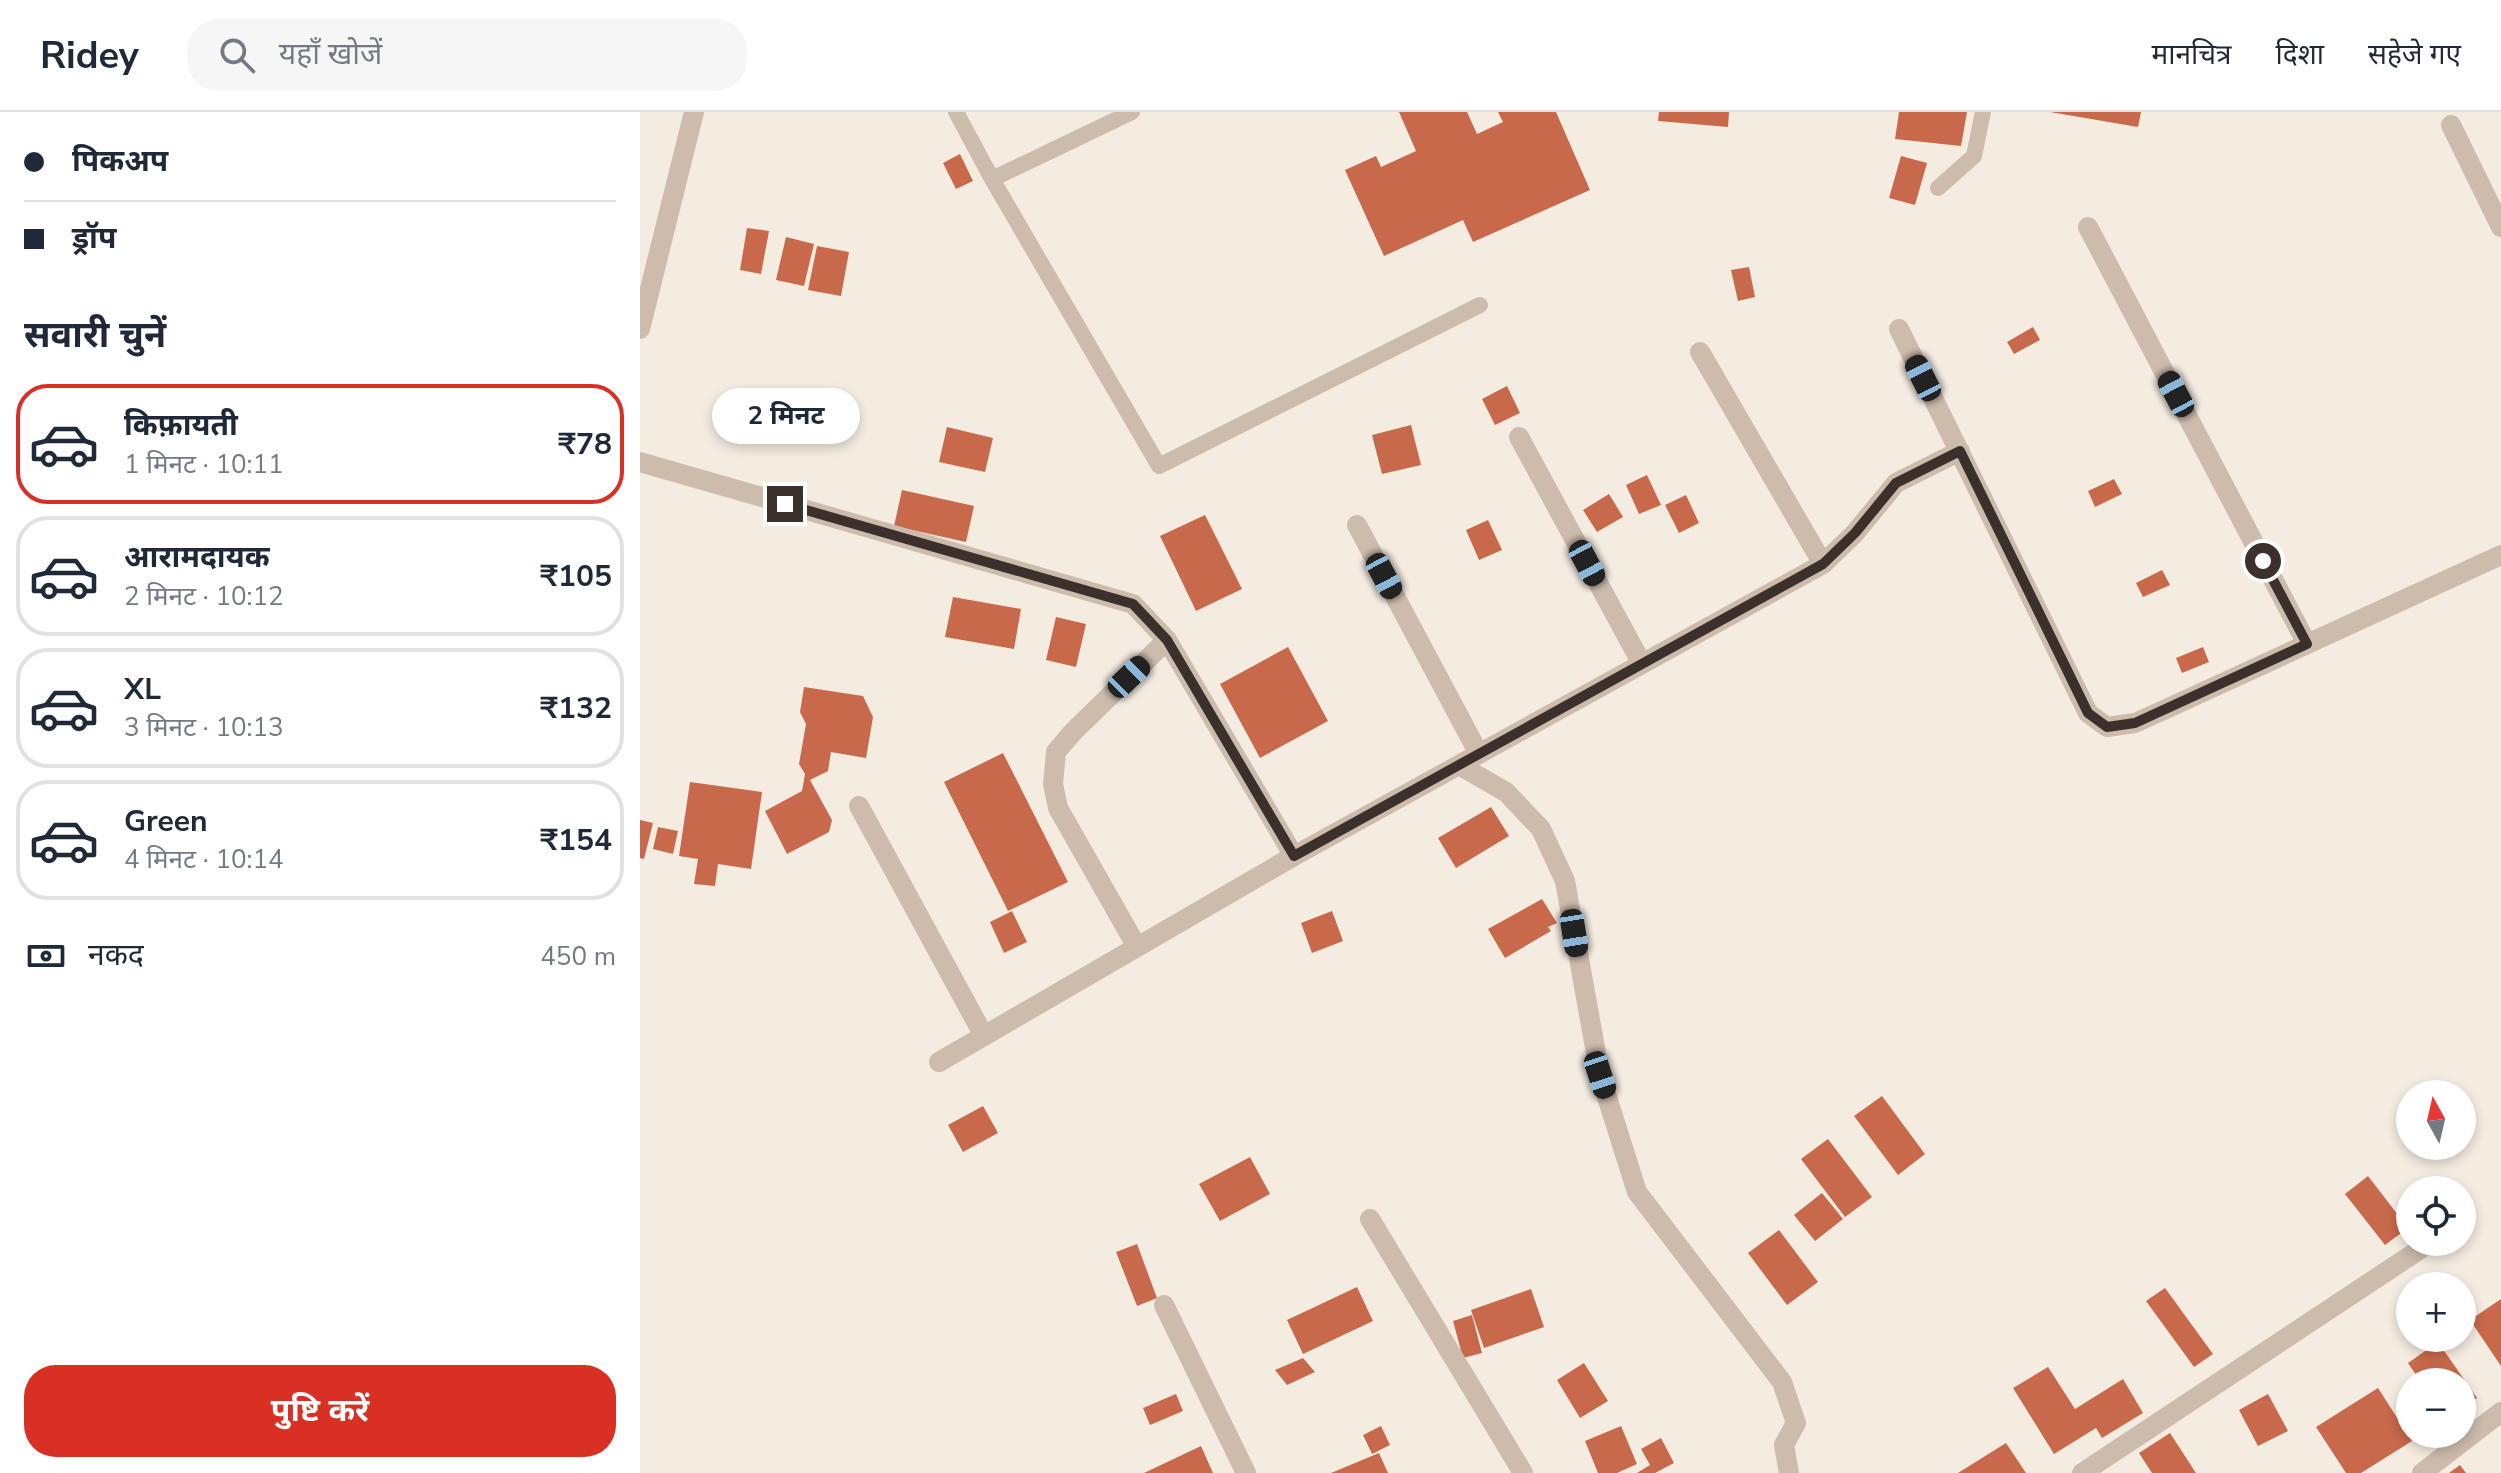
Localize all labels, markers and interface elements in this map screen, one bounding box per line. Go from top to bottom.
search box [187,19,747,91]
text: Ridey [40,30,139,81]
icon: search [215,33,259,77]
text: यहाँ खोजें [279,34,382,75]
text: मानचित्र [2152,36,2232,74]
text: दिशा [2276,36,2324,74]
text: सहेजे गए [2368,36,2461,74]
text: पिकअप [72,141,168,182]
text: ड्रॉप [72,218,116,259]
text: सवारी चुनें [24,311,166,360]
car [1901,351,1945,405]
car [2154,367,2198,421]
callout: 2 मिनट [711,388,859,444]
text: 2 मिनट [747,398,825,433]
text: किफ़ायती [124,405,238,446]
icon: car [28,408,100,480]
text: ₹78 [558,424,612,465]
text: 1 मिनट · 10:11 [124,447,284,482]
route end [767,486,803,522]
car [1565,536,1609,590]
text: आरामदायक [124,537,270,578]
icon: car [28,540,100,612]
route start [2245,543,2281,579]
car [1362,549,1406,603]
text: ₹105 [540,556,612,597]
text: 2 मिनट · 10:12 [124,579,284,614]
car [1103,652,1155,702]
text: XL [124,669,161,710]
icon: car [28,672,100,744]
text: ₹132 [540,688,612,729]
text: 3 मिनट · 10:13 [124,710,284,745]
text: Green [124,801,208,842]
icon: car [28,804,100,876]
text: ₹154 [540,820,612,861]
text: 4 मिनट · 10:14 [124,842,284,877]
car [1558,907,1590,959]
icon: cash [24,934,68,978]
text: नकद [88,935,144,976]
text: 450 m [540,939,616,974]
car [1581,1048,1619,1102]
north arrow [2396,1080,2476,1160]
map controls [2396,1080,2476,1448]
button: locate [2396,1176,2476,1256]
button: + [2396,1272,2476,1352]
button: पुष्टि करें [24,1365,616,1457]
button: − [2396,1368,2476,1448]

